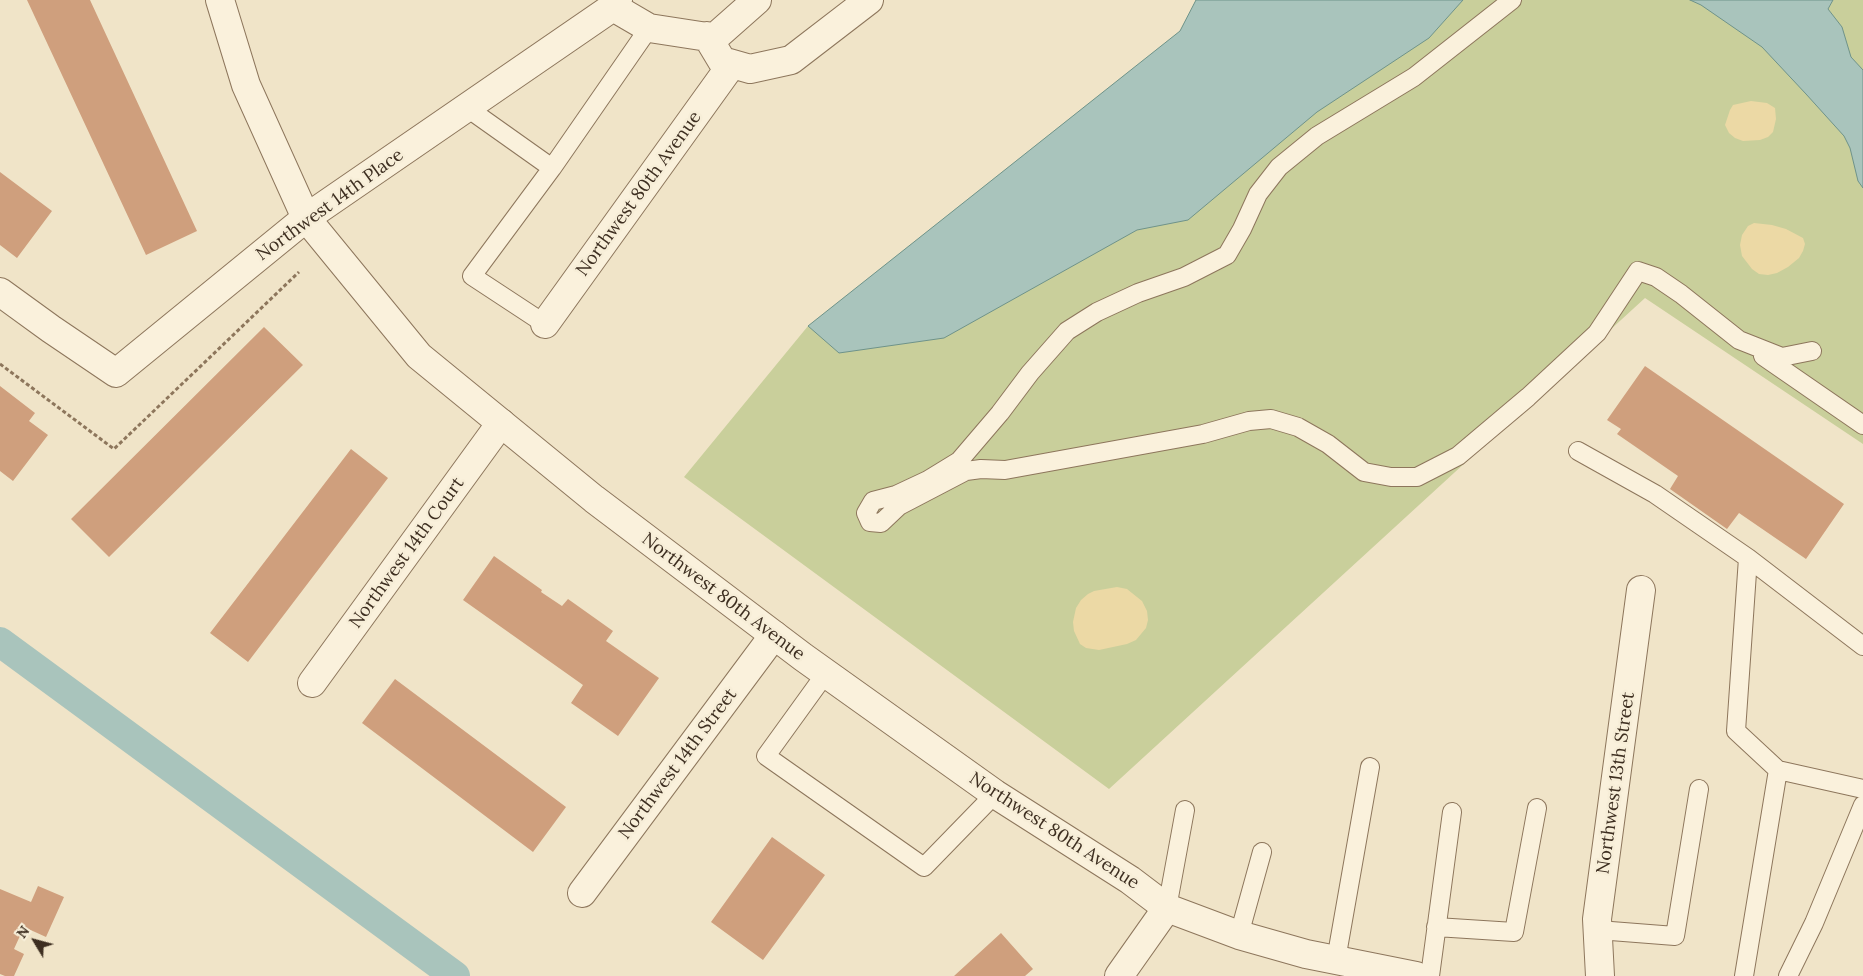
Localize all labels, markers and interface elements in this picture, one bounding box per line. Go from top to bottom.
street label: Northwest 80th Avenue [572,107,706,281]
street label: Northwest 14th Place [252,144,408,266]
street label: Northwest 14th Court [345,473,469,633]
street label: Northwest 80th Avenue [637,529,809,665]
street label: Northwest 14th Street [614,684,742,844]
street label: Northwest 13th Street [1593,691,1639,875]
street label: Northwest 80th Avenue [965,768,1143,894]
north arrow [10,916,60,966]
text: N [13,922,33,942]

